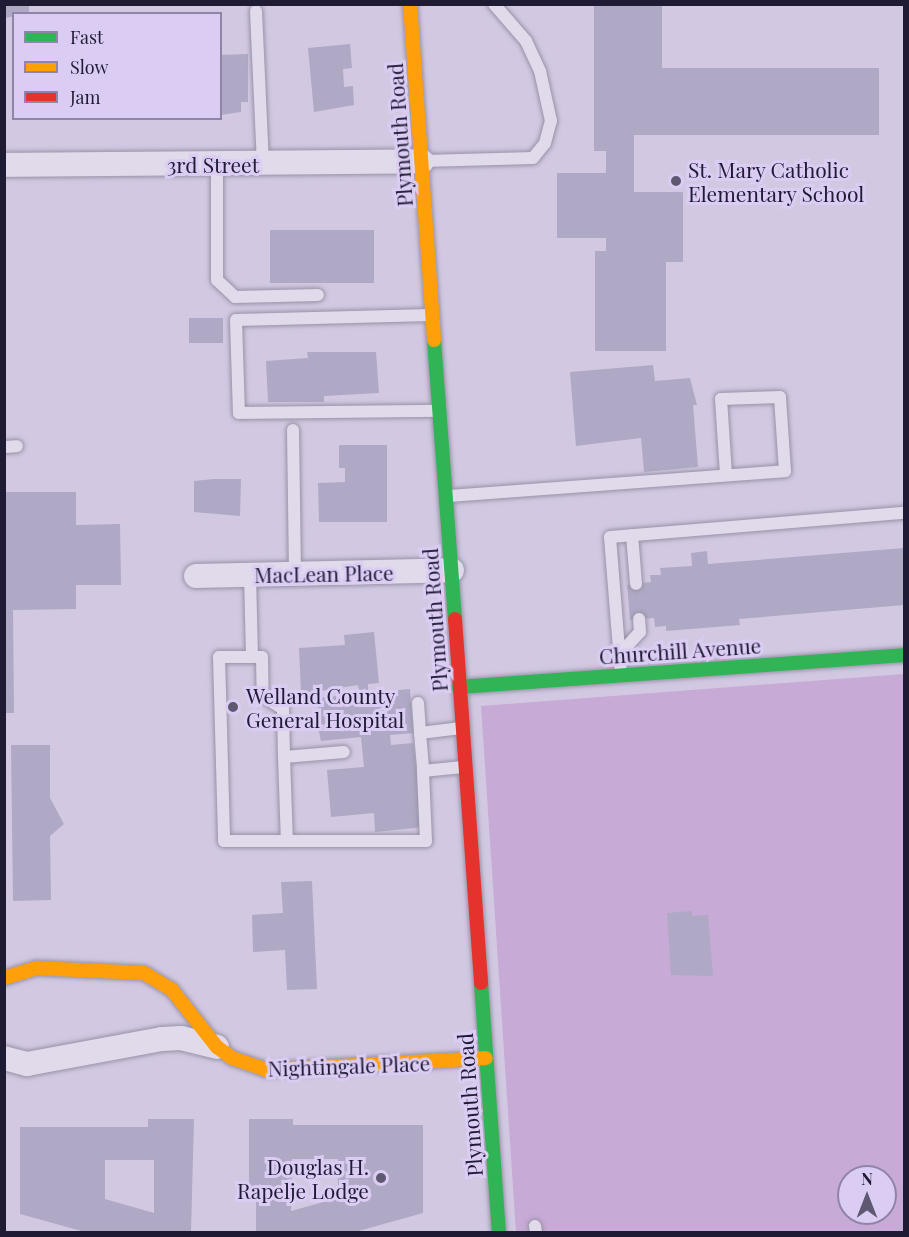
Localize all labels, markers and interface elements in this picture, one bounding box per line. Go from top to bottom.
legend [12,12,222,120]
text: Fast [70,25,103,49]
text: Slow [70,55,108,79]
street label: Plymouth Road [381,62,417,208]
text: Jam [70,85,100,109]
street label: 3rd Street [167,151,259,177]
place label: St. Mary Catholic Elementary School [688,156,865,206]
marker: St. Mary Catholic Elementary School [669,174,683,188]
street label: Plymouth Road [416,547,452,693]
street label: MacLean Place [254,559,394,587]
street label: Churchill Avenue [598,632,762,668]
place label: Welland County General Hospital [246,682,404,732]
marker: Welland County General Hospital [224,698,242,716]
street label: Plymouth Road [451,1032,487,1178]
street label: Nightingale Place [267,1050,431,1080]
place label: Douglas H. Rapelje Lodge [237,1153,369,1203]
north arrow [837,1165,897,1225]
text: N [861,1168,873,1189]
marker: Douglas H. Rapelje Lodge [374,1171,388,1185]

